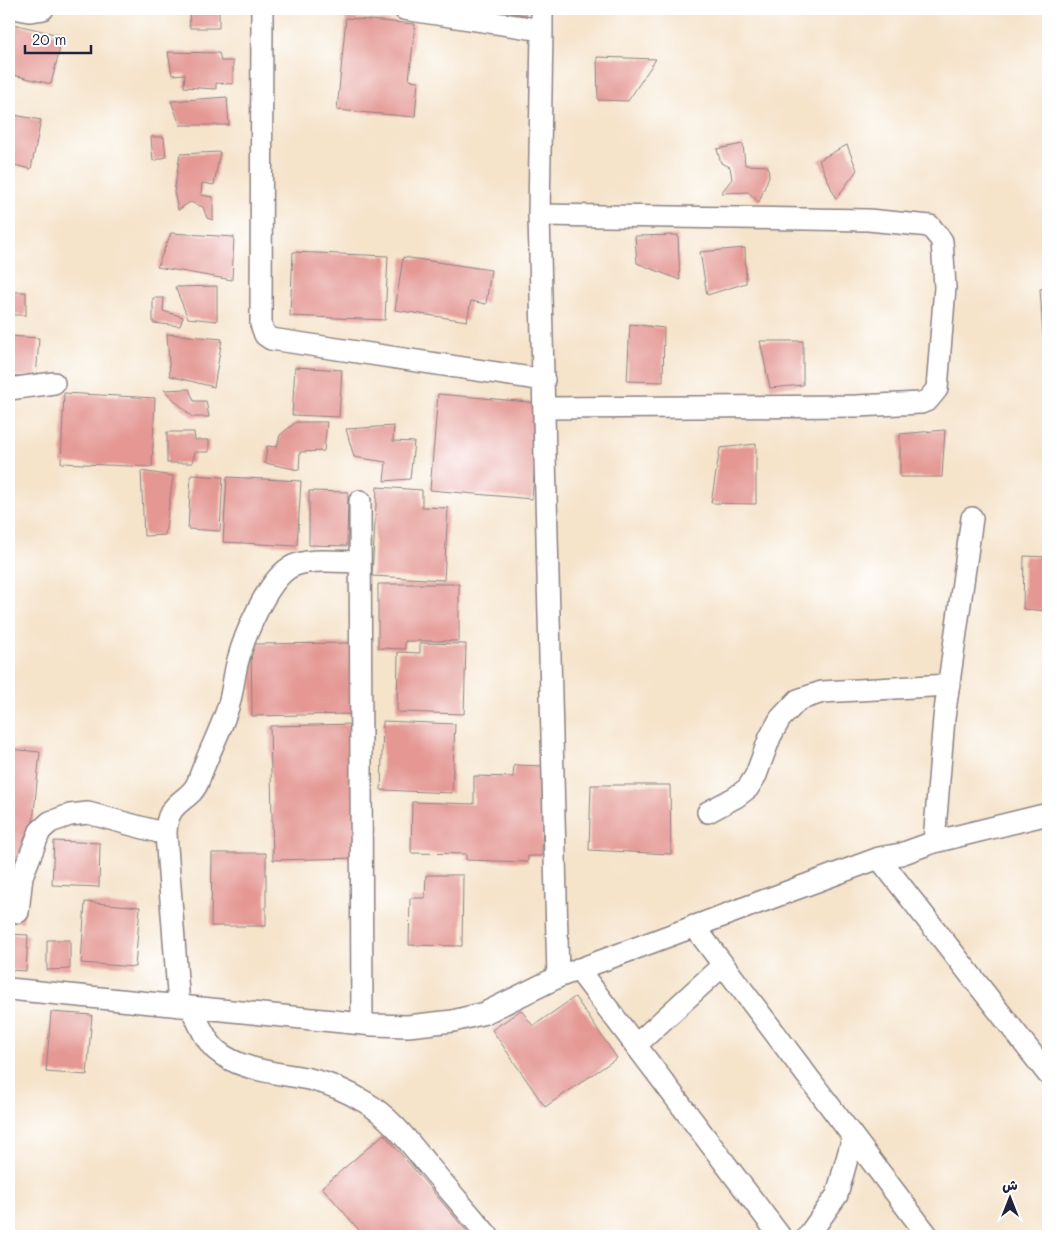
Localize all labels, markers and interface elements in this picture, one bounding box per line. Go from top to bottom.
scale bar [25,22,91,54]
text: 20 m [32,29,66,49]
north arrow [984,1172,1034,1222]
text: ش [1002,1175,1018,1194]

